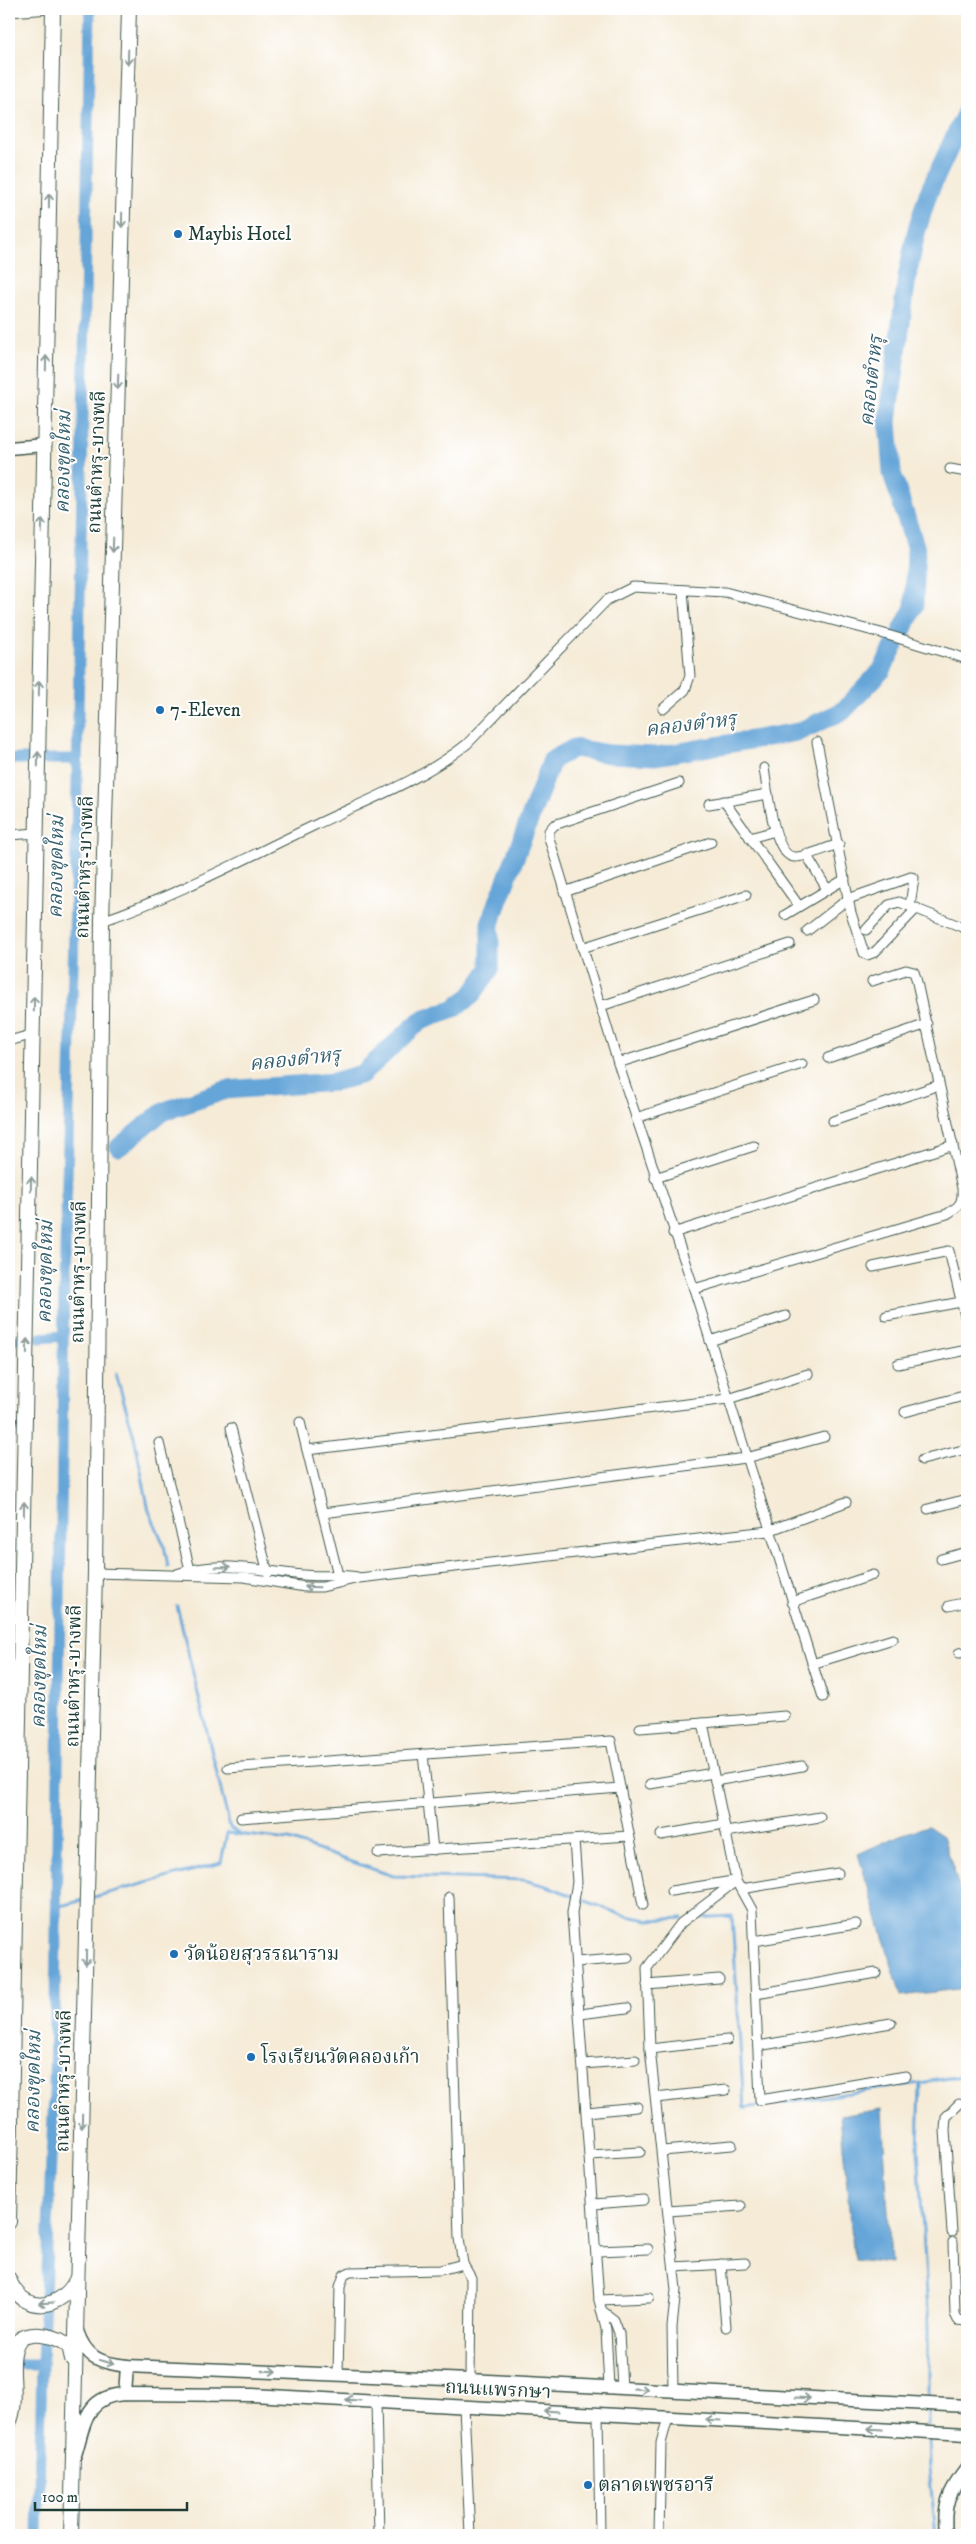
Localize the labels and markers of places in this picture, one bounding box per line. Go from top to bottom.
place label: Maybis Hotel [188,223,291,246]
marker: Maybis Hotel [172,228,184,240]
place label: 7-Eleven [170,699,241,722]
marker: 7-Eleven [154,704,166,716]
place label: วัดน้อยสุวรรณาราม [184,1943,339,1966]
marker: วัดน้อยสุวรรณาราม [168,1948,180,1960]
place label: โรงเรียนวัดคลองเก้า [260,2042,420,2069]
marker: โรงเรียนวัดคลองเก้า [245,2051,257,2063]
place label: ตลาดเพชรอารี [598,2474,714,2497]
marker: ตลาดเพชรอารี [582,2479,594,2491]

